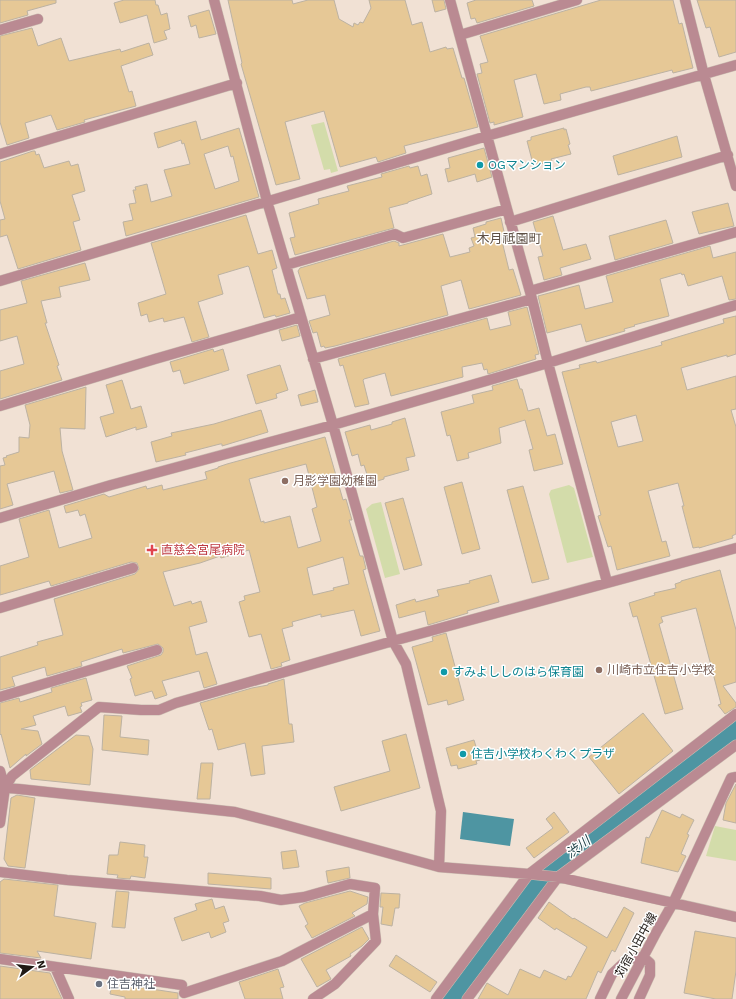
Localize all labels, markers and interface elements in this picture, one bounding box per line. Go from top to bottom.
place label: OGマンション [488,158,566,172]
marker: OGマンション [475,160,485,170]
district label: 木月祗園町 [476,231,542,246]
place label: 月影学園幼稚園 [293,474,377,488]
marker: 月影学園幼稚園 [280,476,290,486]
place label: 直慈会宮尾病院 [161,543,245,557]
marker: 直慈会宮尾病院 [146,544,158,556]
place label: 川崎市立住吉小学校 [607,663,715,677]
place label: すみよししのはら保育園 [452,665,584,679]
marker: 川崎市立住吉小学校 [594,665,604,675]
marker: すみよししのはら保育園 [439,667,449,677]
place label: 住吉小学校わくわくプラザ [471,747,615,761]
marker: 住吉小学校わくわくプラザ [458,749,468,759]
water label: 渋川 [563,832,594,861]
street label: 苅宿小田中線 [612,910,660,980]
north arrow [12,947,52,987]
text: N [34,959,49,970]
place label: 住吉神社 [107,977,155,991]
marker: 住吉神社 [94,979,104,989]

